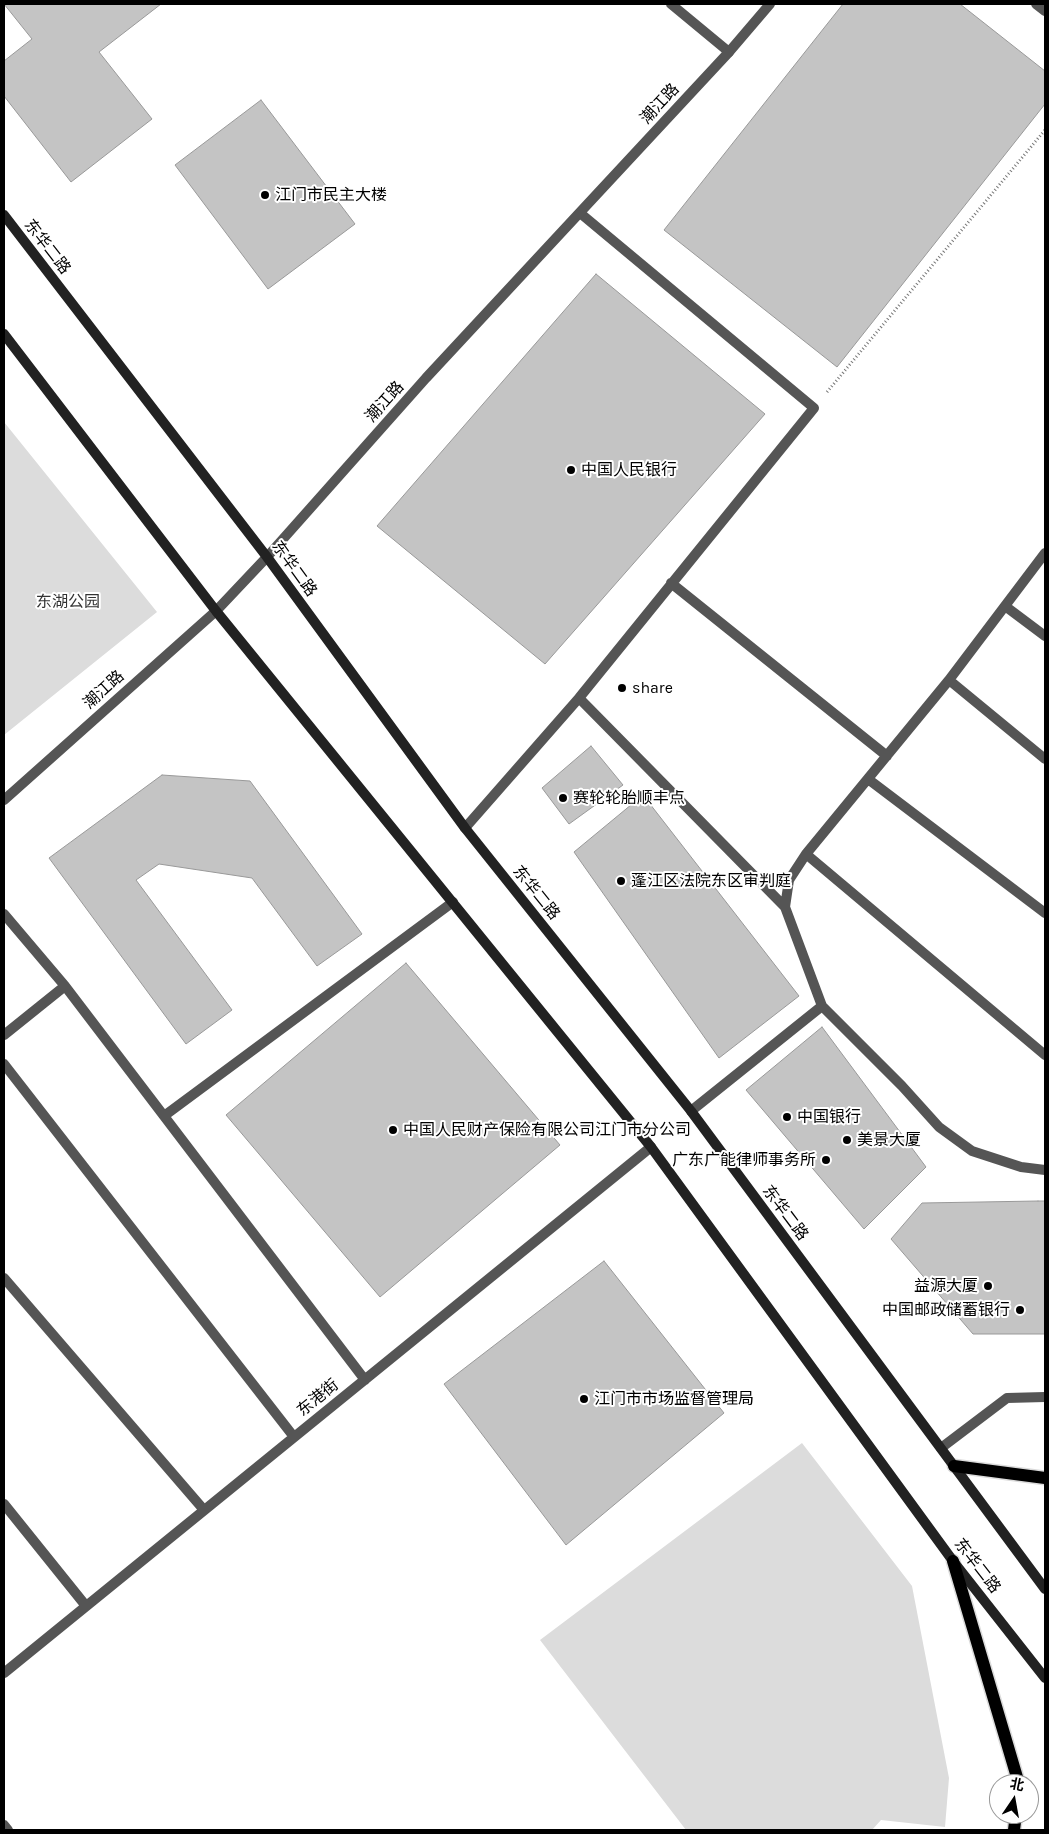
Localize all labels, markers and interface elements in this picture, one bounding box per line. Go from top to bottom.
street label: 潮江路 [637,80,683,128]
place label: 江门市民主大楼 [275,185,387,205]
marker: 江门市民主大楼 [259,189,271,201]
street label: 东华二路 [20,216,74,278]
street label: 潮江路 [362,378,408,426]
place label: 中国人民银行 [581,460,677,480]
marker: 中国人民银行 [565,464,577,476]
street label: 东华二路 [267,537,321,601]
park label: 东湖公园 [36,592,100,612]
street label: 潮江路 [80,667,128,713]
place label: share [632,678,673,698]
marker: share [616,682,628,694]
place label: 赛轮轮胎顺丰点 [573,788,685,808]
marker: 赛轮轮胎顺丰点 [557,792,569,804]
street label: 东华二路 [508,862,564,924]
place label: 蓬江区法院东区审判庭 [631,871,791,891]
marker: 蓬江区法院东区审判庭 [615,875,627,887]
place label: 中国银行 [797,1107,861,1127]
marker: 中国银行 [781,1111,793,1123]
place label: 中国人民财产保险有限公司江门市分公司 [403,1120,691,1140]
marker: 中国人民财产保险有限公司江门市分公司 [387,1124,399,1136]
place label: 美景大厦 [857,1130,921,1150]
marker: 美景大厦 [841,1134,853,1146]
place label: 广东广能律师事务所 [672,1150,816,1170]
marker: 广东广能律师事务所 [820,1154,832,1166]
street label: 东华二路 [758,1182,812,1244]
place label: 益源大厦 [914,1276,978,1296]
marker: 益源大厦 [982,1280,994,1292]
place label: 中国邮政储蓄银行 [882,1300,1010,1320]
marker: 中国邮政储蓄银行 [1014,1304,1026,1316]
street label: 东港街 [293,1375,343,1421]
place label: 江门市市场监督管理局 [594,1389,754,1409]
marker: 江门市市场监督管理局 [578,1393,590,1405]
street label: 东华二路 [950,1535,1004,1597]
north arrow [989,1774,1039,1824]
text: 北 [1008,1775,1026,1795]

